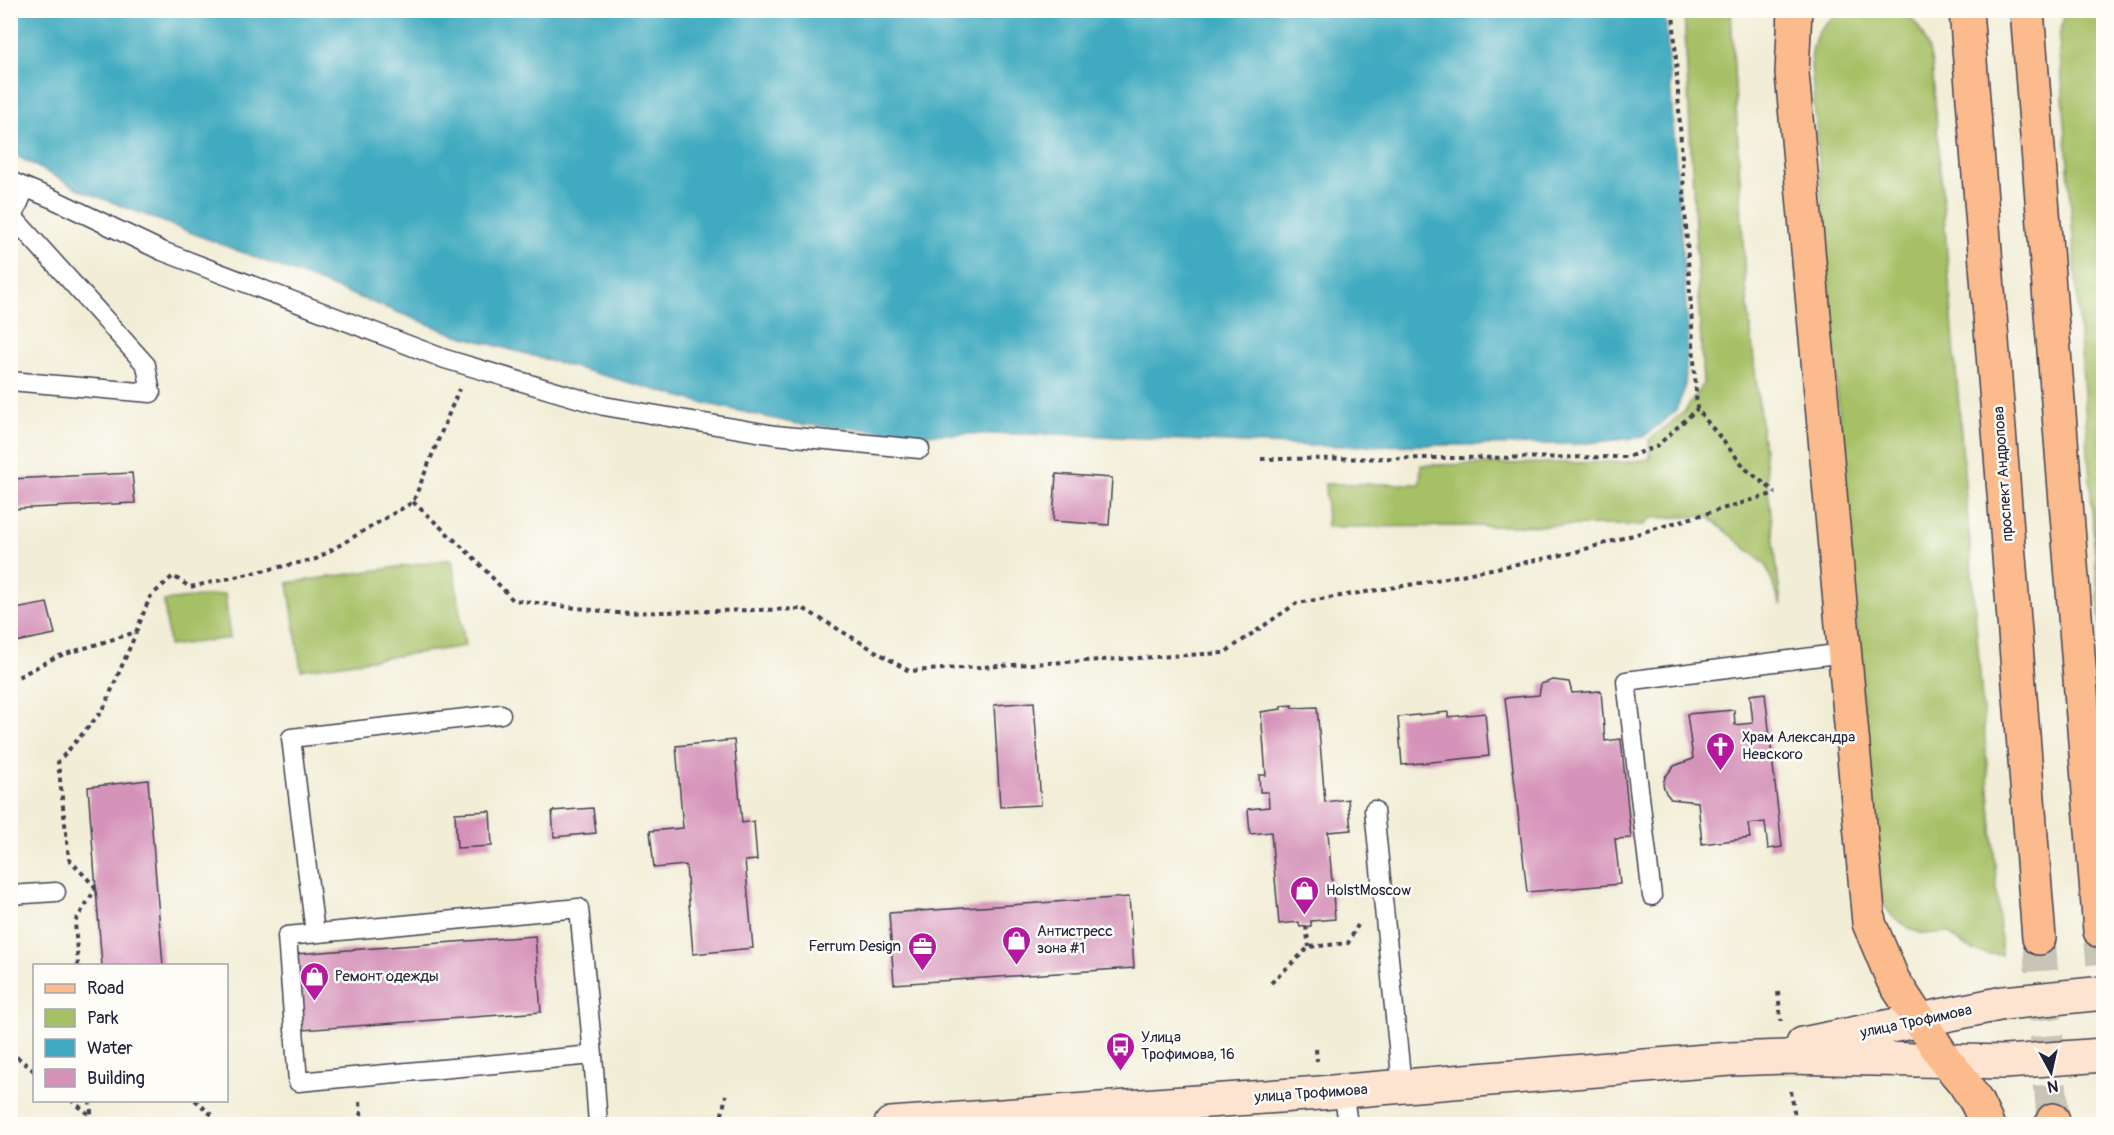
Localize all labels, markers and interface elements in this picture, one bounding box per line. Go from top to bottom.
street label: проспект Андропова [1989,406,2018,542]
place label: Храм Александра Невского [1742,728,1855,764]
church icon: Храм Александра Невского [1705,730,1737,772]
shop icon: HolstMoscow [1289,874,1321,916]
place label: HolstMoscow [1326,881,1411,900]
place label: Антистресс зона #1 [1037,922,1113,958]
shop icon: Антистресс зона #1 [1000,924,1032,966]
office icon: Ferrum Design [906,930,938,972]
place label: Ferrum Design [808,937,901,956]
shop icon: Ремонт одежды [298,960,330,1002]
legend [33,964,228,1102]
place label: Ремонт одежды [335,967,439,986]
text: Road [87,977,124,1000]
street label: улица Трофимова [1858,1000,1974,1043]
text: Park [87,1007,119,1030]
place label: Улица Трофимова, 16 [1141,1028,1235,1064]
bus stop icon: Улица Трофимова, 16 [1104,1030,1136,1072]
text: Water [87,1037,133,1060]
north arrow [2021,1042,2081,1102]
text: Building [87,1067,145,1090]
text: N [2046,1075,2060,1097]
street label: улица Трофимова [1253,1080,1368,1107]

